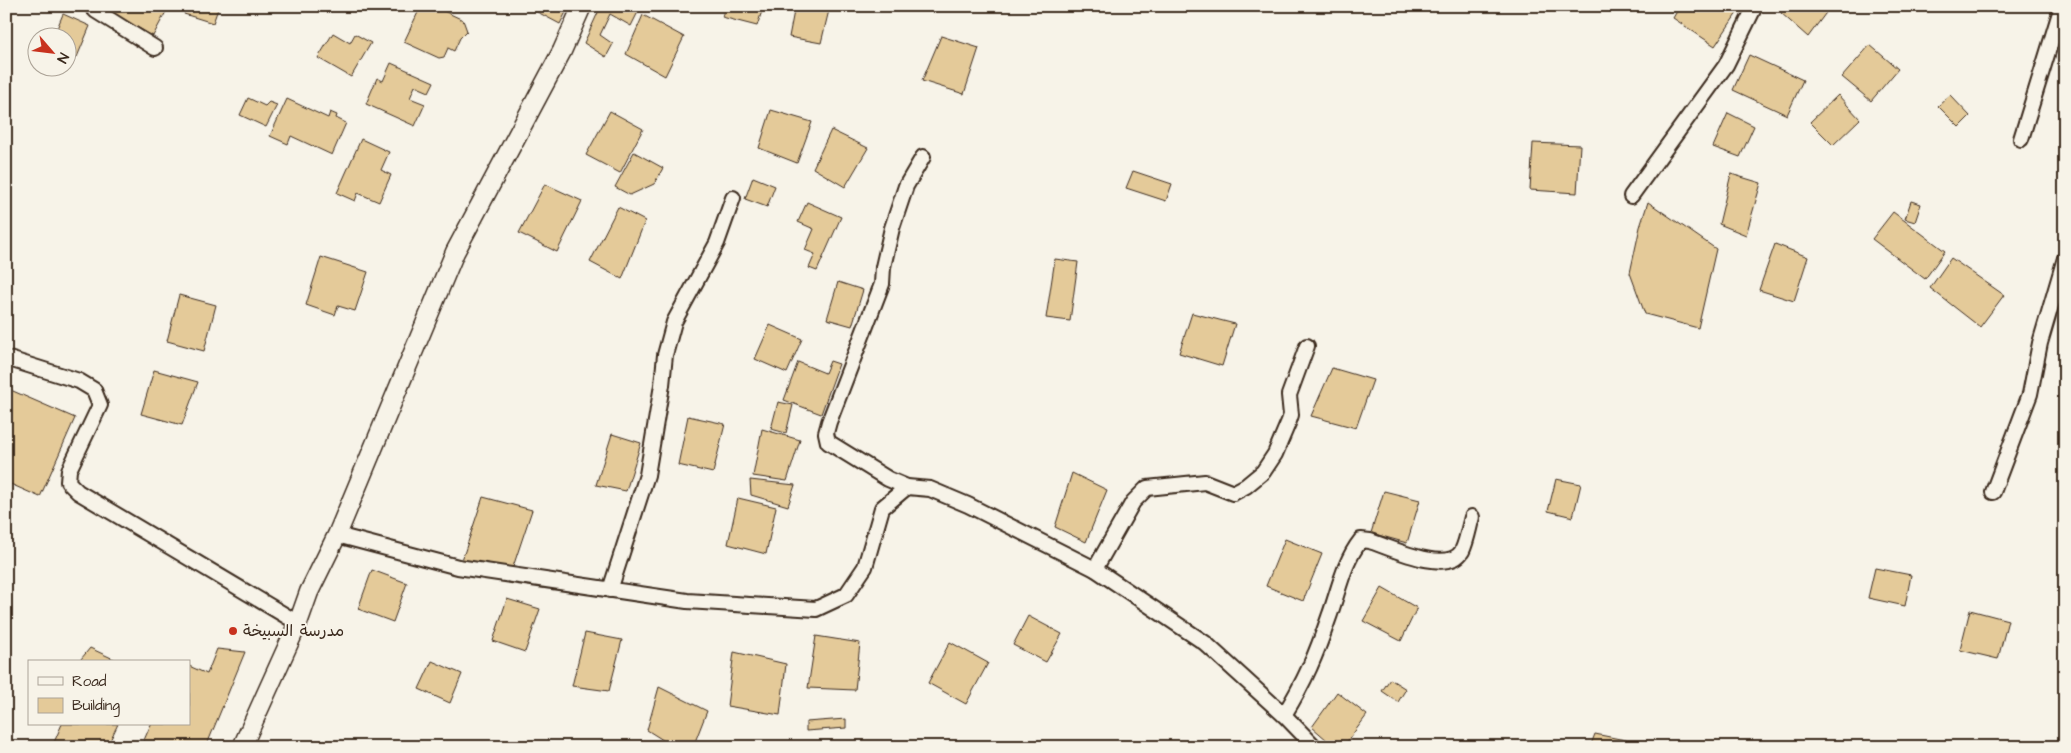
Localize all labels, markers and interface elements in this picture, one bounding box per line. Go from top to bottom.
north arrow [28,28,78,78]
text: N [52,49,73,66]
place label: مدرسة السبيخة [243,620,344,642]
marker: مدرسة السبيخة [227,625,239,637]
legend [28,660,190,726]
text: Road [72,671,107,692]
text: Building [72,695,120,717]

